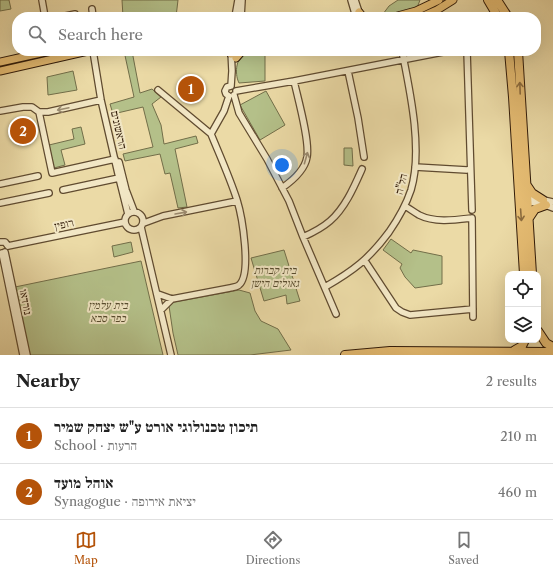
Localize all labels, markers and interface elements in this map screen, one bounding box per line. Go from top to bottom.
search box [12,12,541,56]
icon: search [26,23,48,45]
text: Search here [58,25,143,44]
pin: 1 [178,74,204,104]
one-way arrow [516,82,524,95]
one-way arrow [57,105,70,113]
street label: הראשונים [108,109,130,151]
pin: 2 [10,116,36,146]
one-way arrow [302,151,310,164]
your location [272,155,292,175]
street label: הל"ה [392,172,410,196]
one-way arrow [174,208,187,216]
one-way arrow [517,208,525,221]
street label: רופין [53,215,75,233]
park label: בית קברות גאולים הישן [251,263,300,290]
map controls [505,271,541,343]
button: locate [505,271,541,307]
street label: נורדאו [17,288,35,316]
park label: בית עלמין כפר סבא [88,298,128,325]
button: layers [505,307,541,343]
text: Nearby [16,371,80,391]
text: 2 results [486,373,537,389]
text: תיכון טכנולוגי אורט ע"ש יצחק שמיר [54,417,258,436]
text: 1 [26,428,32,444]
text: 210 m [500,428,537,444]
text: School · הרעות [54,437,137,453]
text: אוהל מועד [54,473,114,492]
text: 2 [25,484,33,500]
text: 460 m [498,484,537,500]
text: Synagogue · יציאת אירופה [54,493,196,509]
tab: Map [74,529,98,567]
tab: Directions [246,529,300,567]
tab: Saved [448,529,479,567]

